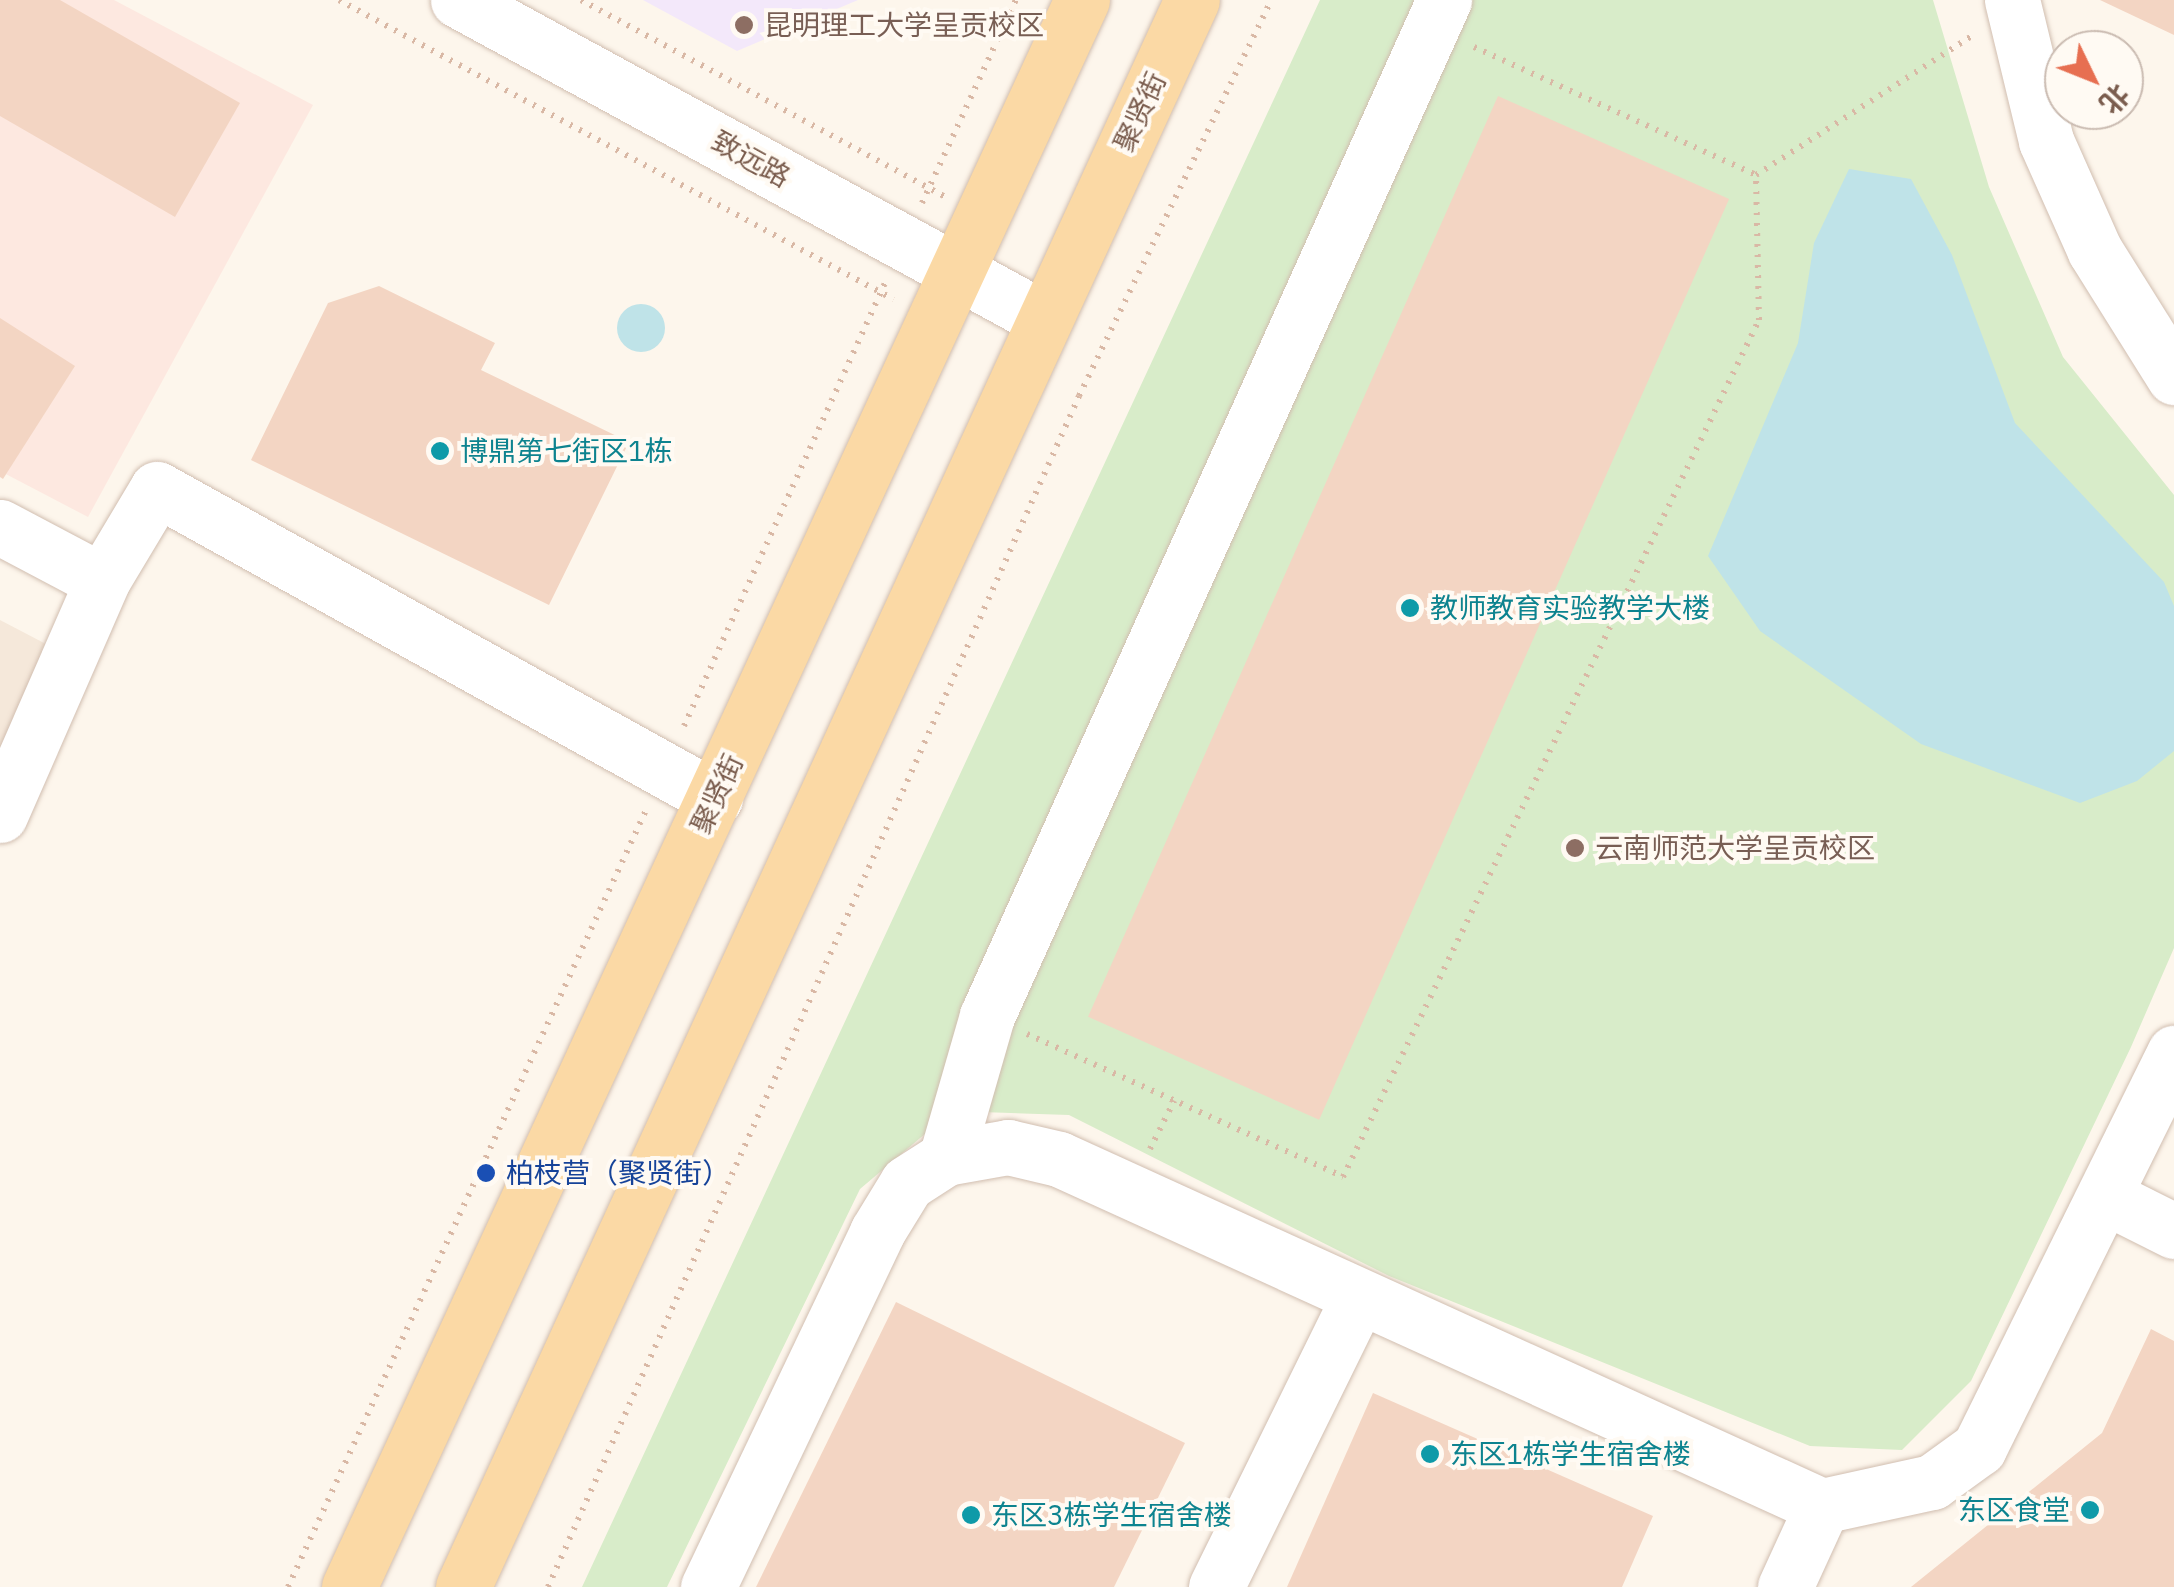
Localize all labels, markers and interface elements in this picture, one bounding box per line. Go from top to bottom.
place label: 昆明理工大学呈贡校区 [764,8,1044,42]
marker: 昆明理工大学呈贡校区 [733,14,755,36]
north arrow [2044,30,2144,130]
street label: 聚贤街 [1107,67,1173,157]
text: 北 [2092,77,2138,122]
street label: 致远路 [706,124,796,194]
place label: 博鼎第七街区1栋 [460,434,673,468]
marker: 博鼎第七街区1栋 [429,440,451,462]
place label: 教师教育实验教学大楼 [1430,591,1710,625]
marker: 教师教育实验教学大楼 [1399,597,1421,619]
street label: 聚贤街 [684,749,750,839]
place label: 云南师范大学呈贡校区 [1595,831,1875,865]
marker: 云南师范大学呈贡校区 [1564,837,1586,859]
place label: 柏枝营（聚贤街） [506,1156,730,1190]
marker: 柏枝营（聚贤街） [475,1162,497,1184]
place label: 东区1栋学生宿舍楼 [1450,1437,1691,1471]
marker: 东区1栋学生宿舍楼 [1419,1443,1441,1465]
place label: 东区食堂 [1958,1493,2070,1527]
place label: 东区3栋学生宿舍楼 [991,1498,1232,1532]
marker: 东区食堂 [2079,1499,2101,1521]
marker: 东区3栋学生宿舍楼 [960,1504,982,1526]

